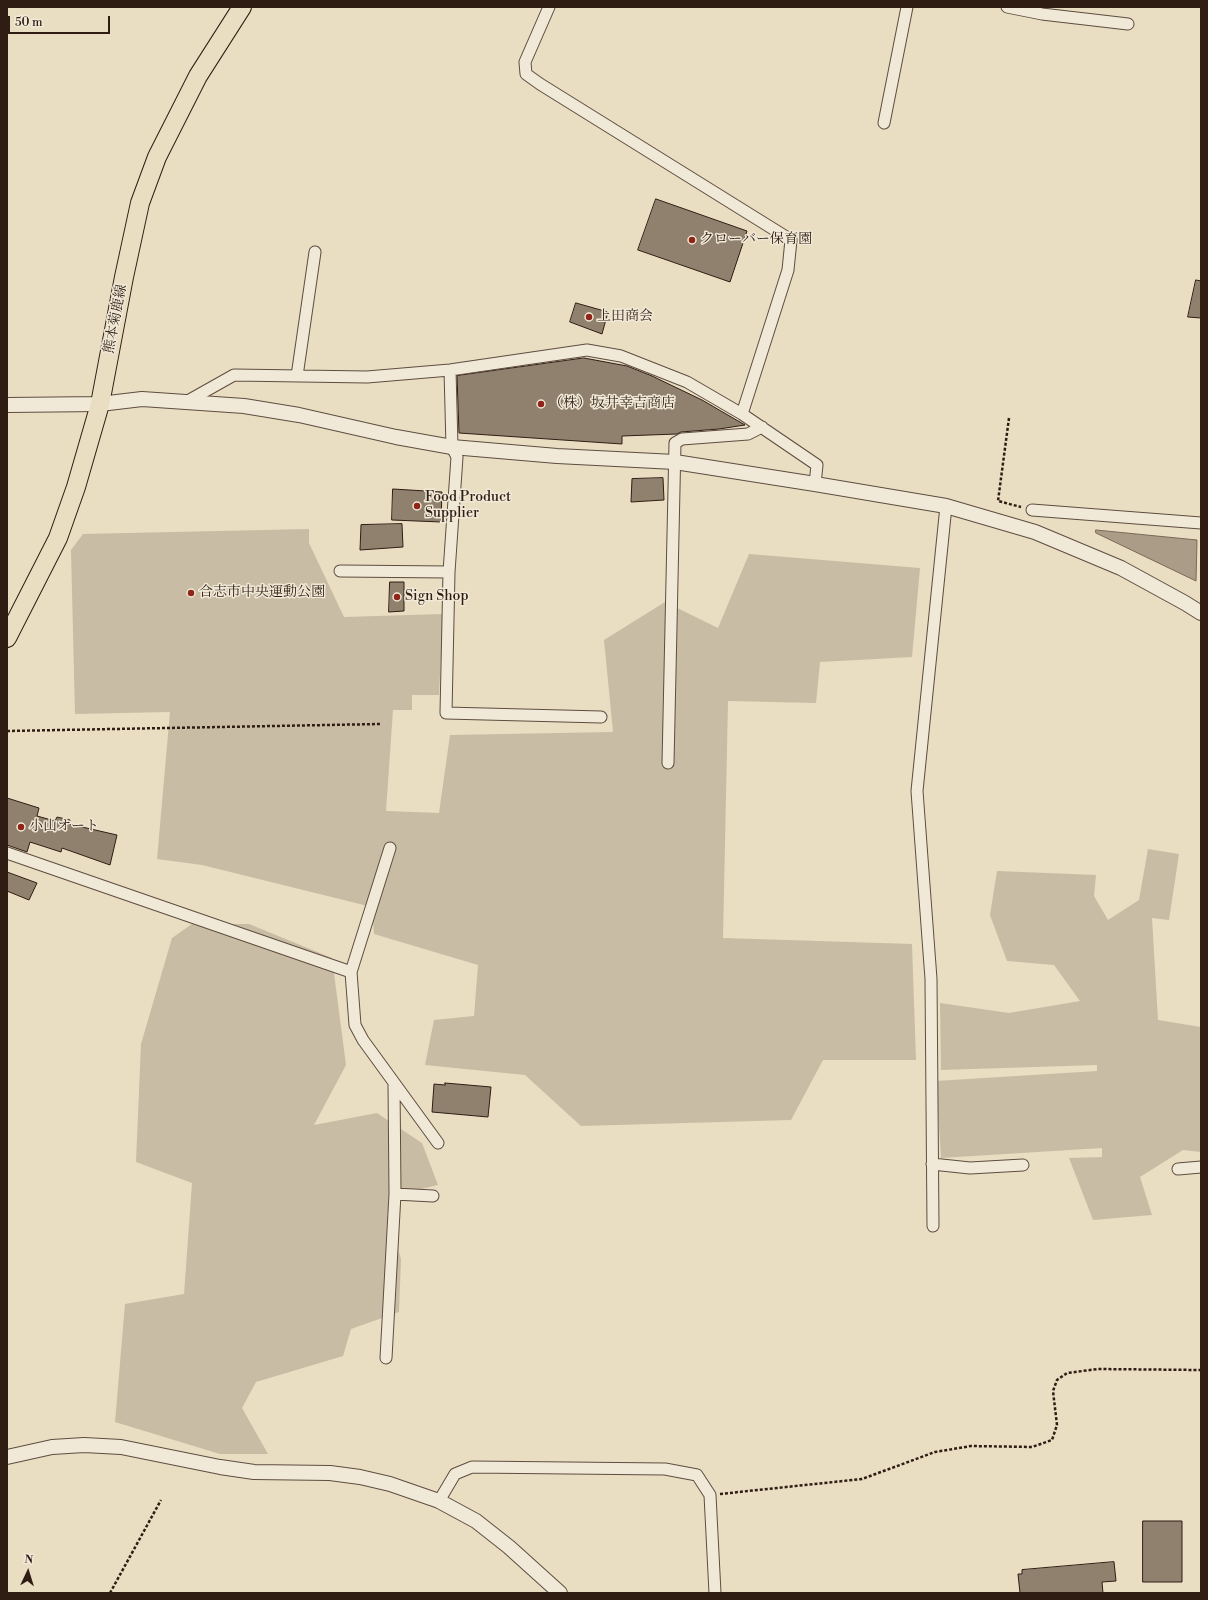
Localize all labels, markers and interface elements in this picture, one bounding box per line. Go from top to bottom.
scale bar [10,8,112,34]
text: 50 m [15,15,43,30]
place label: クローバー保育園 [700,232,812,248]
marker: クローバー保育園 [687,235,697,245]
street label: 熊本菊鹿線 [101,283,131,355]
place label: 上田商会 [597,309,653,325]
marker: 上田商会 [584,312,594,322]
place label: （株）坂井幸吉商店 [549,396,675,412]
marker: （株）坂井幸吉商店 [536,399,546,409]
place label: Food Product Supplier [425,490,511,522]
marker: Food Product Supplier [412,501,422,511]
place label: 合志市中央運動公園 [199,585,325,601]
marker: 合志市中央運動公園 [186,588,196,598]
place label: Sign Shop [405,589,468,605]
marker: Sign Shop [392,592,402,602]
place label: 小山オート [29,819,99,835]
marker: 小山オート [16,822,26,832]
north arrow [8,1552,48,1592]
text: N [24,1553,34,1567]

